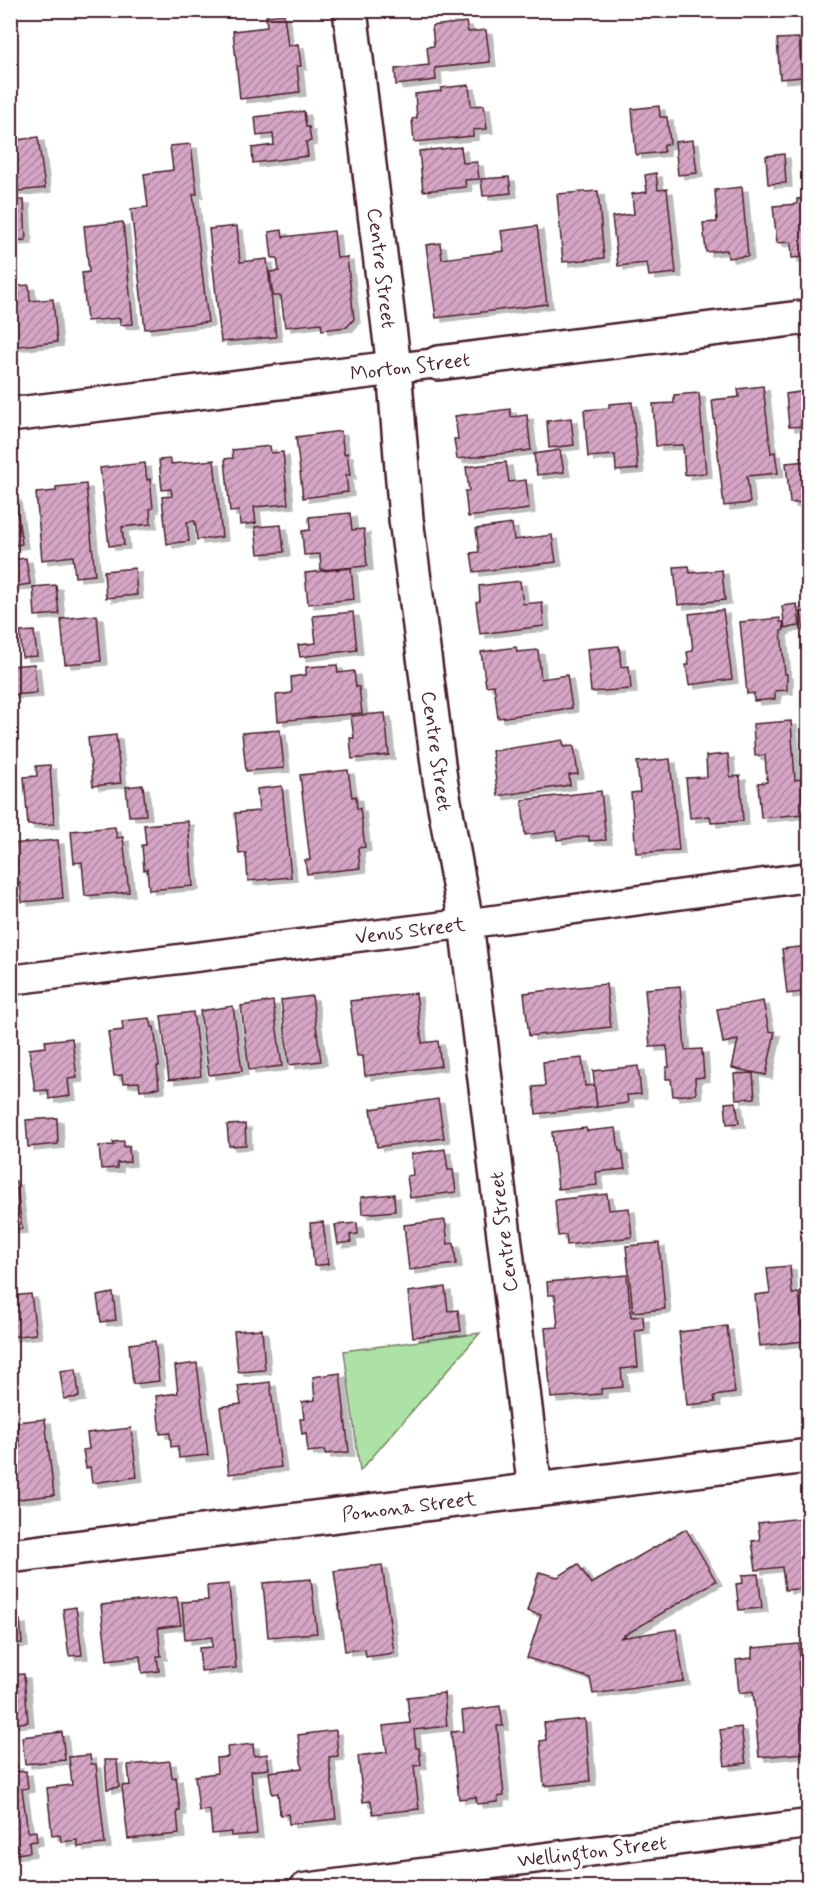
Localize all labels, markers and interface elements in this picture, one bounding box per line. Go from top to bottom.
street label: Centre Street [360,206,401,330]
street label: Morton Street [349,347,472,388]
street label: Centre Street [414,689,457,813]
street label: Venus Street [354,911,467,952]
street label: Centre Street [484,1170,525,1294]
street label: Pomona Street [341,1486,478,1529]
street label: Wellington Street [516,1830,669,1877]

